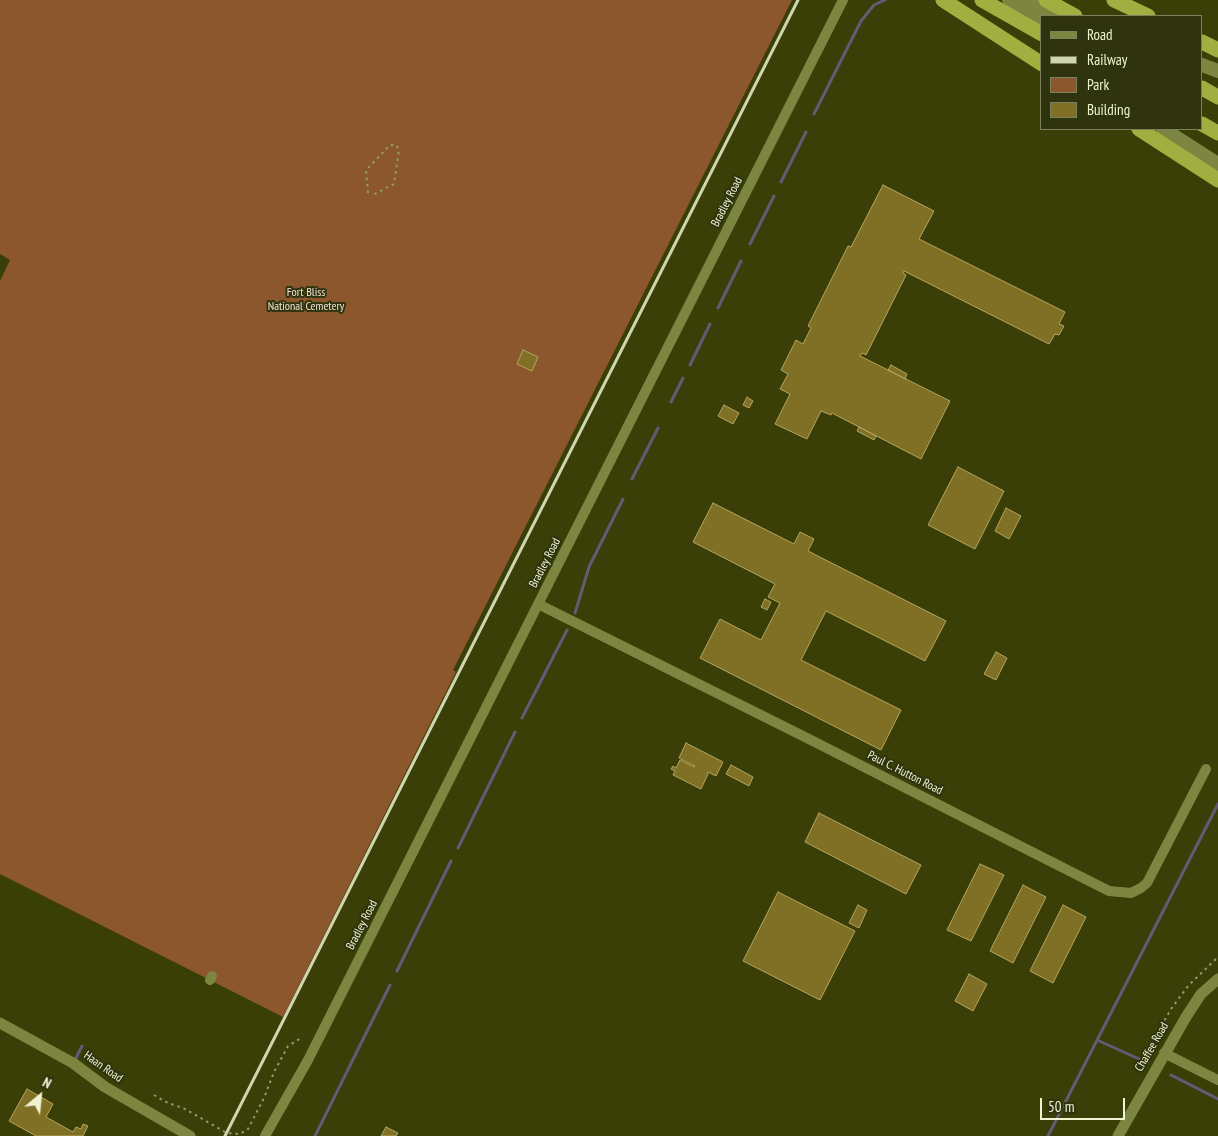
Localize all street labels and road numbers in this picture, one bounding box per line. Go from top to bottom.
street label: Bradley Road [708,175,746,229]
street label: Bradley Road [526,536,564,590]
street label: Paul C. Hutton Road [865,748,945,798]
street label: Bradley Road [343,898,381,952]
street label: Chaffee Road [1132,1020,1172,1074]
street label: Haan Road [81,1048,125,1086]

